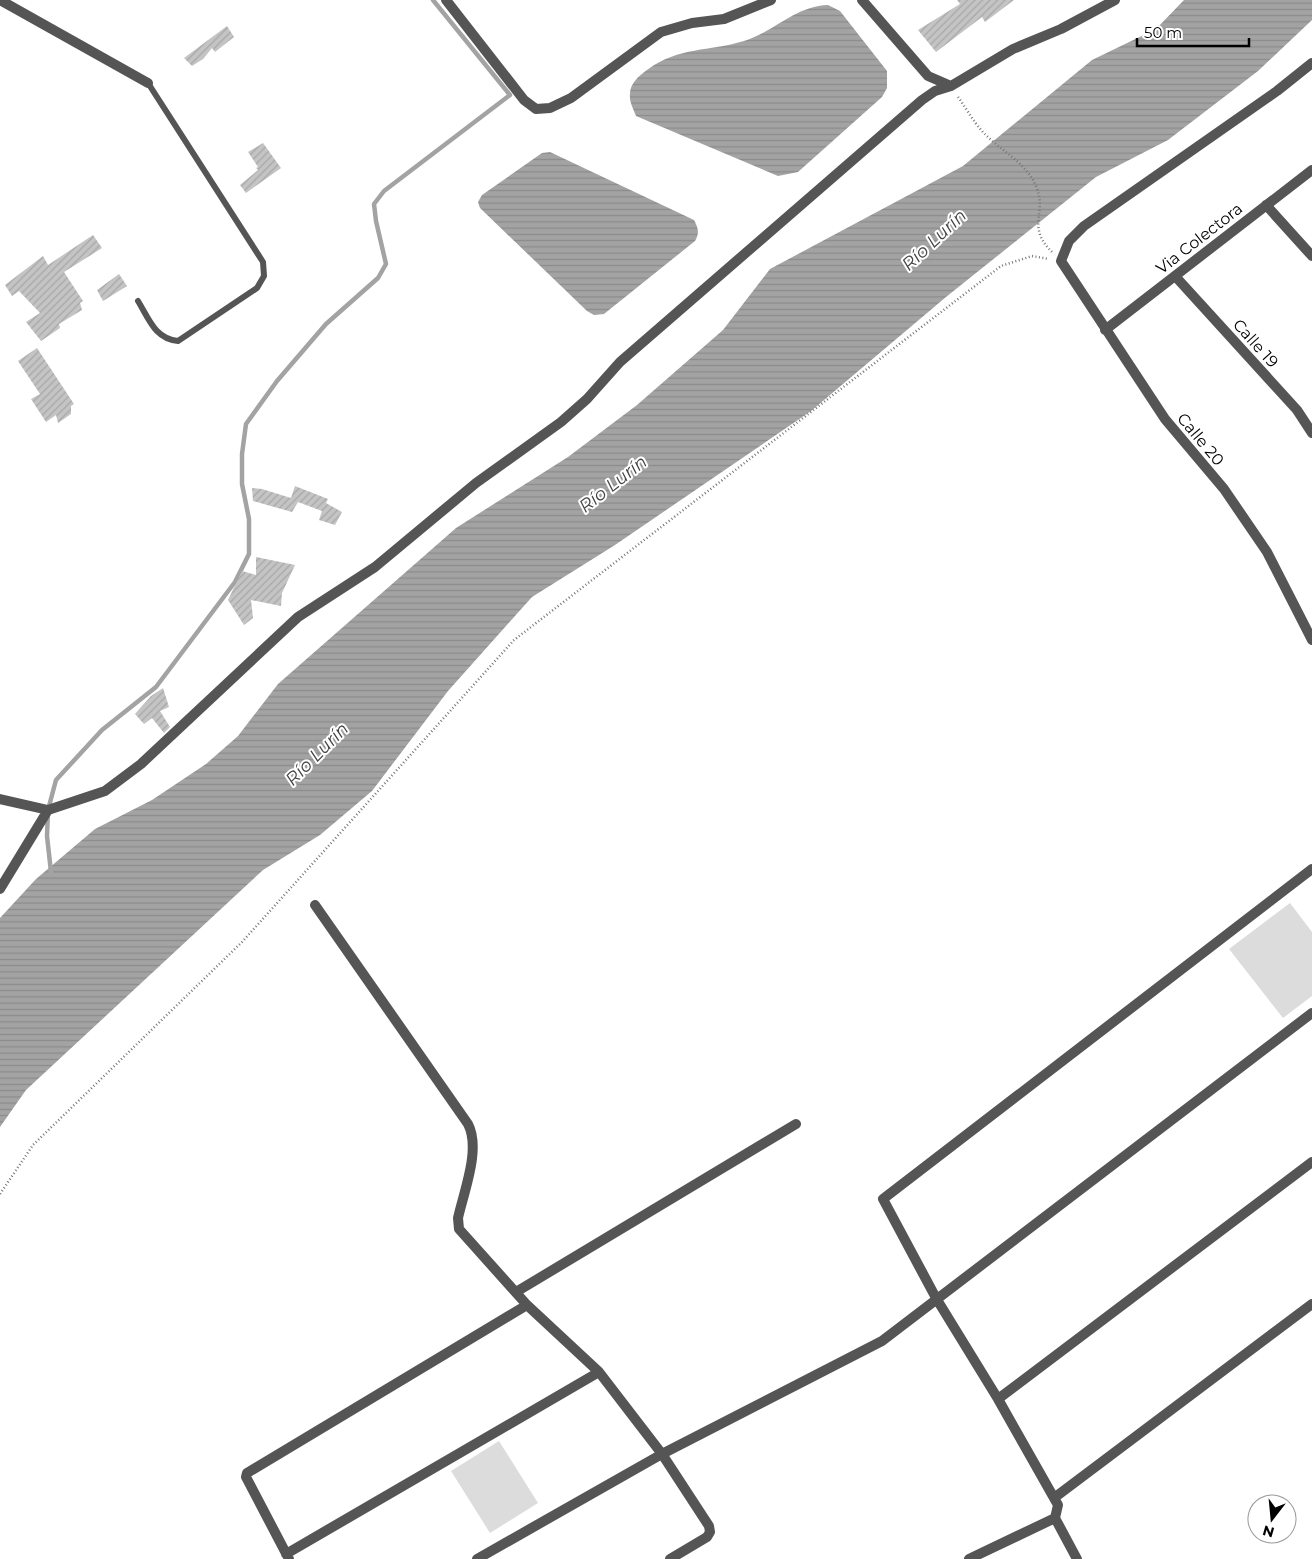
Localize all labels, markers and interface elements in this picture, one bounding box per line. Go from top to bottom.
scale bar [1137,15,1250,47]
text: 50 m [1144,23,1182,42]
street label: Via Colectora [1152,199,1246,278]
water label: Río Lurín [897,204,971,276]
street label: Calle 19 [1229,315,1282,371]
street label: Calle 20 [1173,409,1228,469]
water label: Río Lurín [575,451,651,517]
water label: Río Lurín [281,718,353,790]
north arrow [1247,1494,1297,1544]
text: N [1260,1521,1276,1542]

